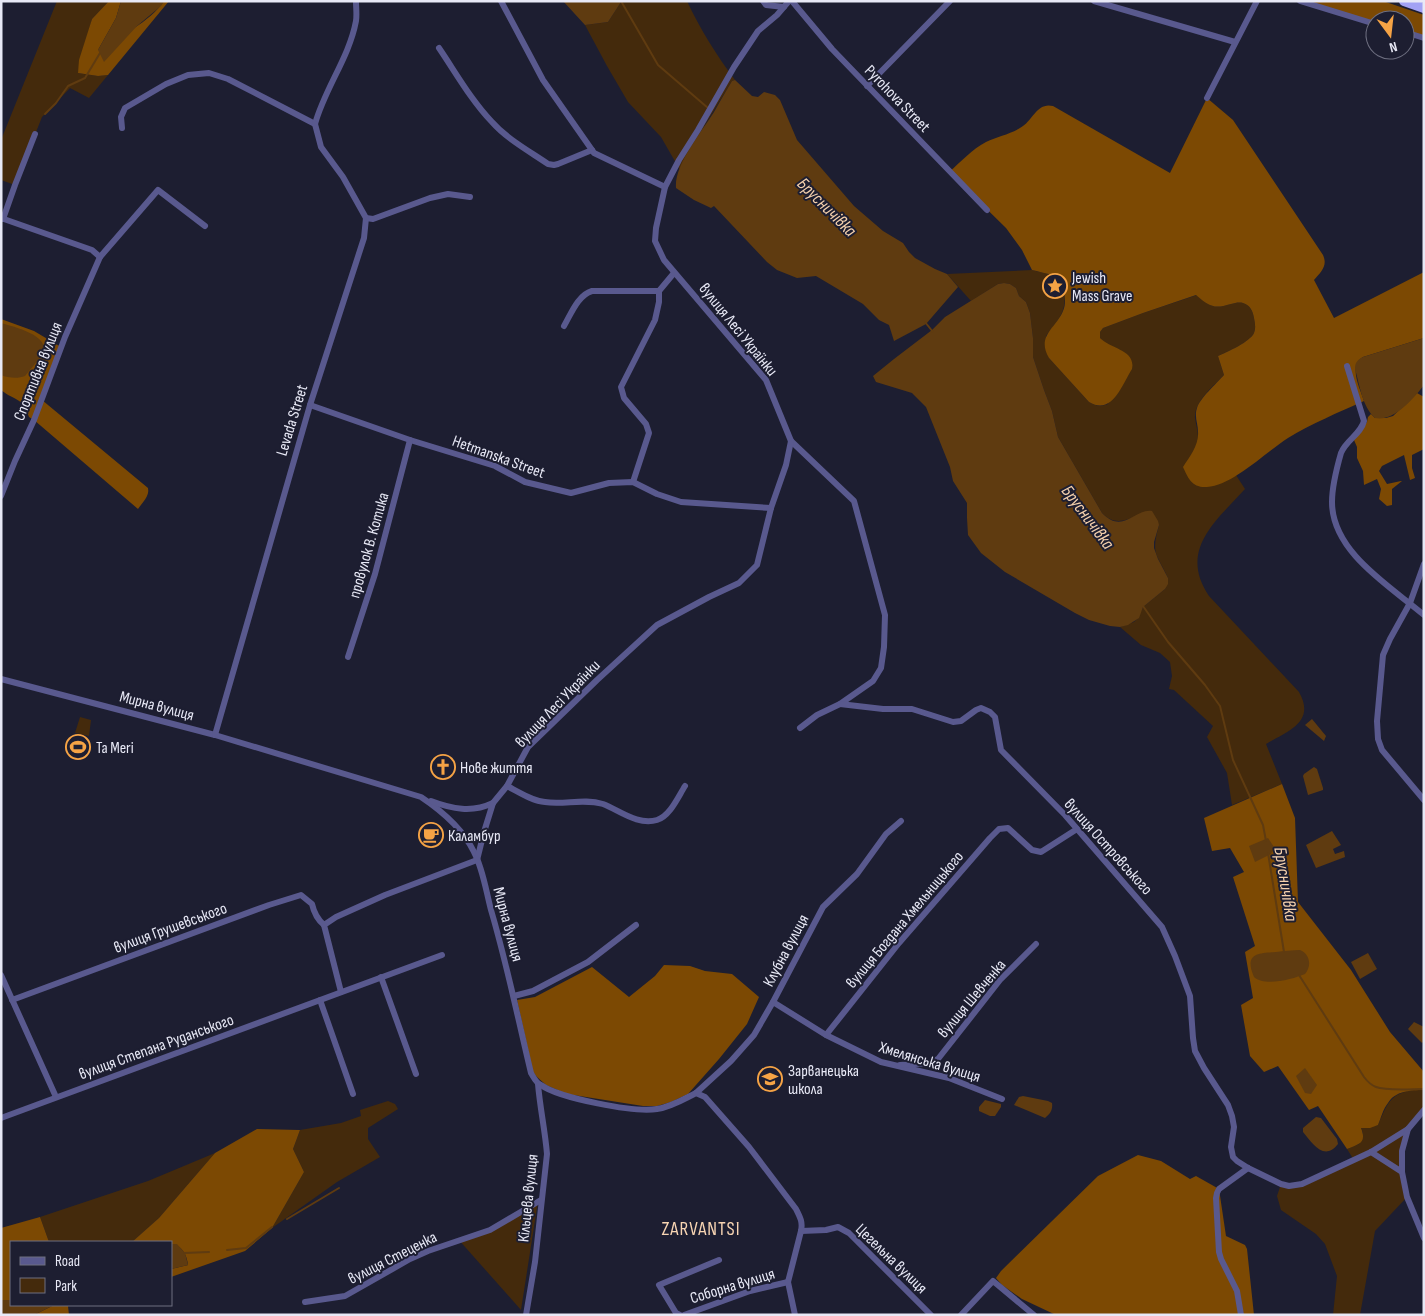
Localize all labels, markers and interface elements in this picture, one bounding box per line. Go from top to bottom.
north arrow [1365,10,1415,60]
text: N [1387,38,1399,56]
street label: Pyrohova Street [860,62,934,137]
water label: Брусничівка [793,173,861,242]
place label: Jewish Mass Grave [1071,269,1132,306]
place icon: Jewish Mass Grave [1042,273,1068,299]
street label: вулиця Лесі Українки [695,280,781,380]
street label: Спортивна вулиця [10,319,67,424]
street label: Levada Street [273,382,312,458]
street label: Hetmanska Street [450,432,547,483]
water label: Брусничівка [1057,481,1119,554]
street label: провулок В. Котика [345,490,394,600]
street label: вулиця Лесі Українки [512,656,604,752]
street label: Мирна вулиця [117,687,196,725]
sports icon: Ta Meri [65,734,91,760]
place label: Ta Meri [96,739,134,758]
church icon: Нове життя [430,754,456,780]
place label: Нове життя [460,759,533,778]
street label: вулиця Островського [1060,795,1156,899]
cafe icon: Каламбур [418,822,444,848]
place label: Каламбур [448,827,501,846]
water label: Брусничівка [1269,845,1302,923]
street label: вулиця Богдана Хмельницького [842,848,968,992]
street label: Мирна вулиця [489,885,527,964]
street label: вулиця Грушевського [111,899,230,958]
street label: Клубна вулиця [759,911,813,990]
street label: вулиця Шевченка [934,956,1010,1042]
street label: вулиця Степана Руданського [76,1011,237,1084]
street label: Хмелянська вулиця [876,1038,983,1087]
place label: Зарванецька школа [788,1062,859,1099]
school or university icon: Зарванецька школа [757,1066,783,1092]
street label: Кільцева вулиця [514,1153,543,1243]
district label: ZARVANTSI [661,1218,741,1241]
street label: Цегельна вулиця [851,1220,931,1298]
street label: вулиця Стеценка [345,1228,440,1289]
legend [10,1241,172,1306]
text: Road [55,1252,80,1271]
street label: Соборна вулиця [688,1265,777,1308]
text: Park [55,1277,77,1296]

